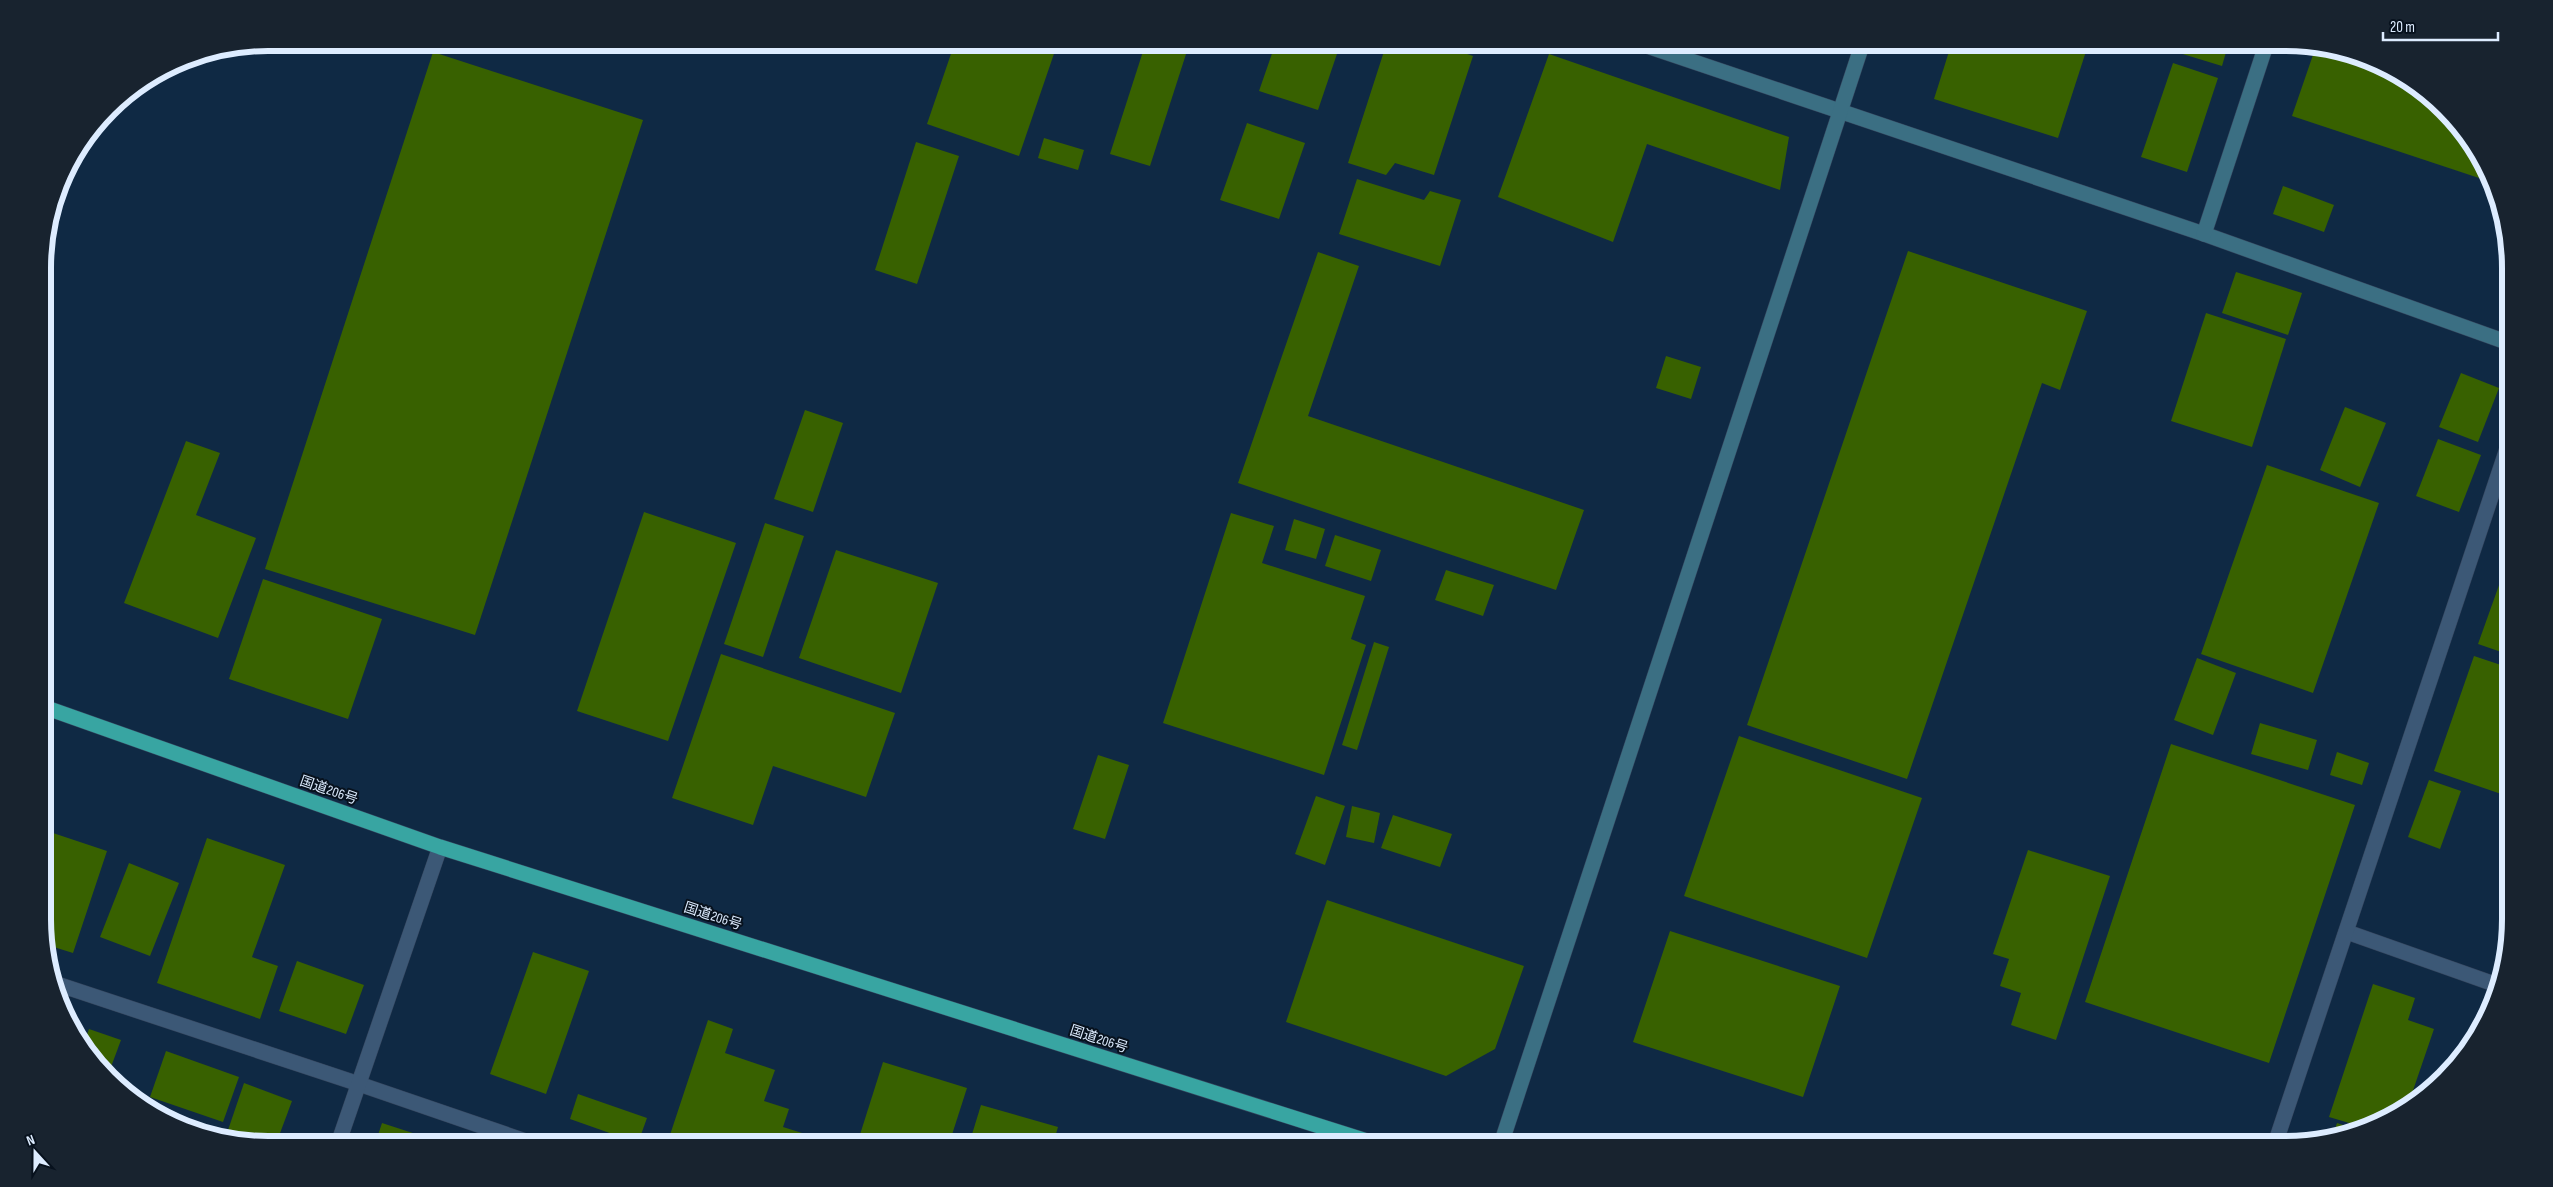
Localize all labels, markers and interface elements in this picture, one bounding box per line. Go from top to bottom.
scale bar [2383,10,2498,42]
text: 20 m [2390,18,2415,37]
street label: 国道206号 [298,772,360,808]
street label: 国道206号 [682,899,744,933]
street label: 国道206号 [1068,1022,1130,1056]
north arrow [10,1127,60,1177]
text: N [24,1131,37,1150]

